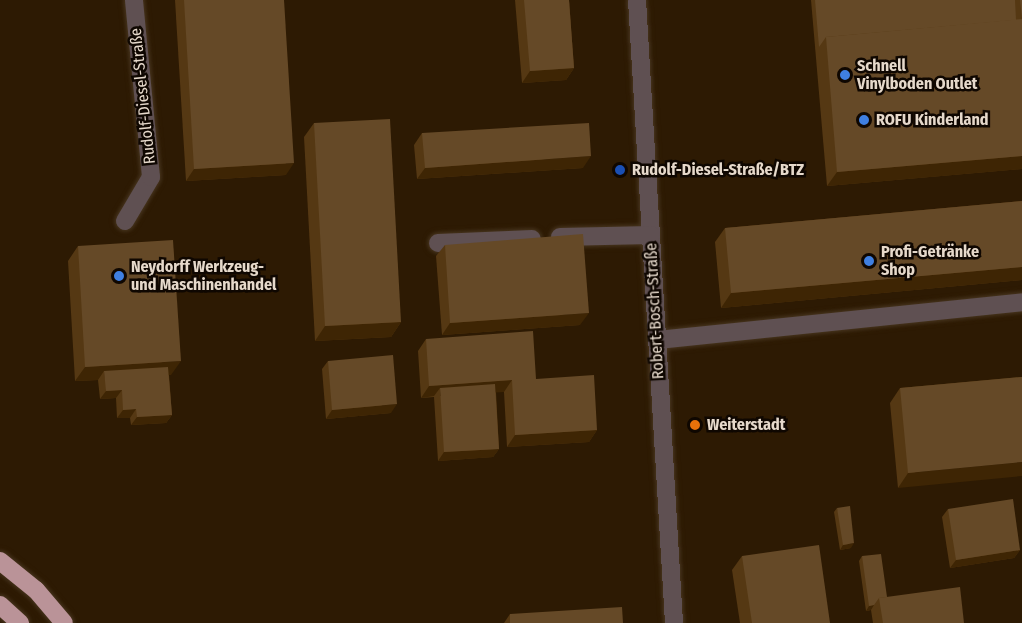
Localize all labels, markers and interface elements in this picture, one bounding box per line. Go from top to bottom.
street label: Rudolf-Diesel-Straße [126,27,160,165]
place label: Schnell Vinylboden Outlet [857,56,977,94]
marker: Schnell Vinylboden Outlet [838,68,852,82]
place label: ROFU Kinderland [876,110,988,130]
marker: ROFU Kinderland [857,113,871,127]
place label: Rudolf-Diesel-Straße/BTZ [632,160,804,180]
marker: Rudolf-Diesel-Straße/BTZ [613,163,627,177]
street label: Robert-Bosch-Straße [642,242,668,380]
place label: Profi-Getränke Shop [881,242,979,280]
marker: Profi-Getränke Shop [862,254,876,268]
place label: Neydorff Werkzeug- und Maschinenhandel [131,257,276,295]
marker: Neydorff Werkzeug- und Maschinenhandel [112,269,126,283]
place label: Weiterstadt [707,415,785,435]
marker: Weiterstadt [688,418,702,432]

